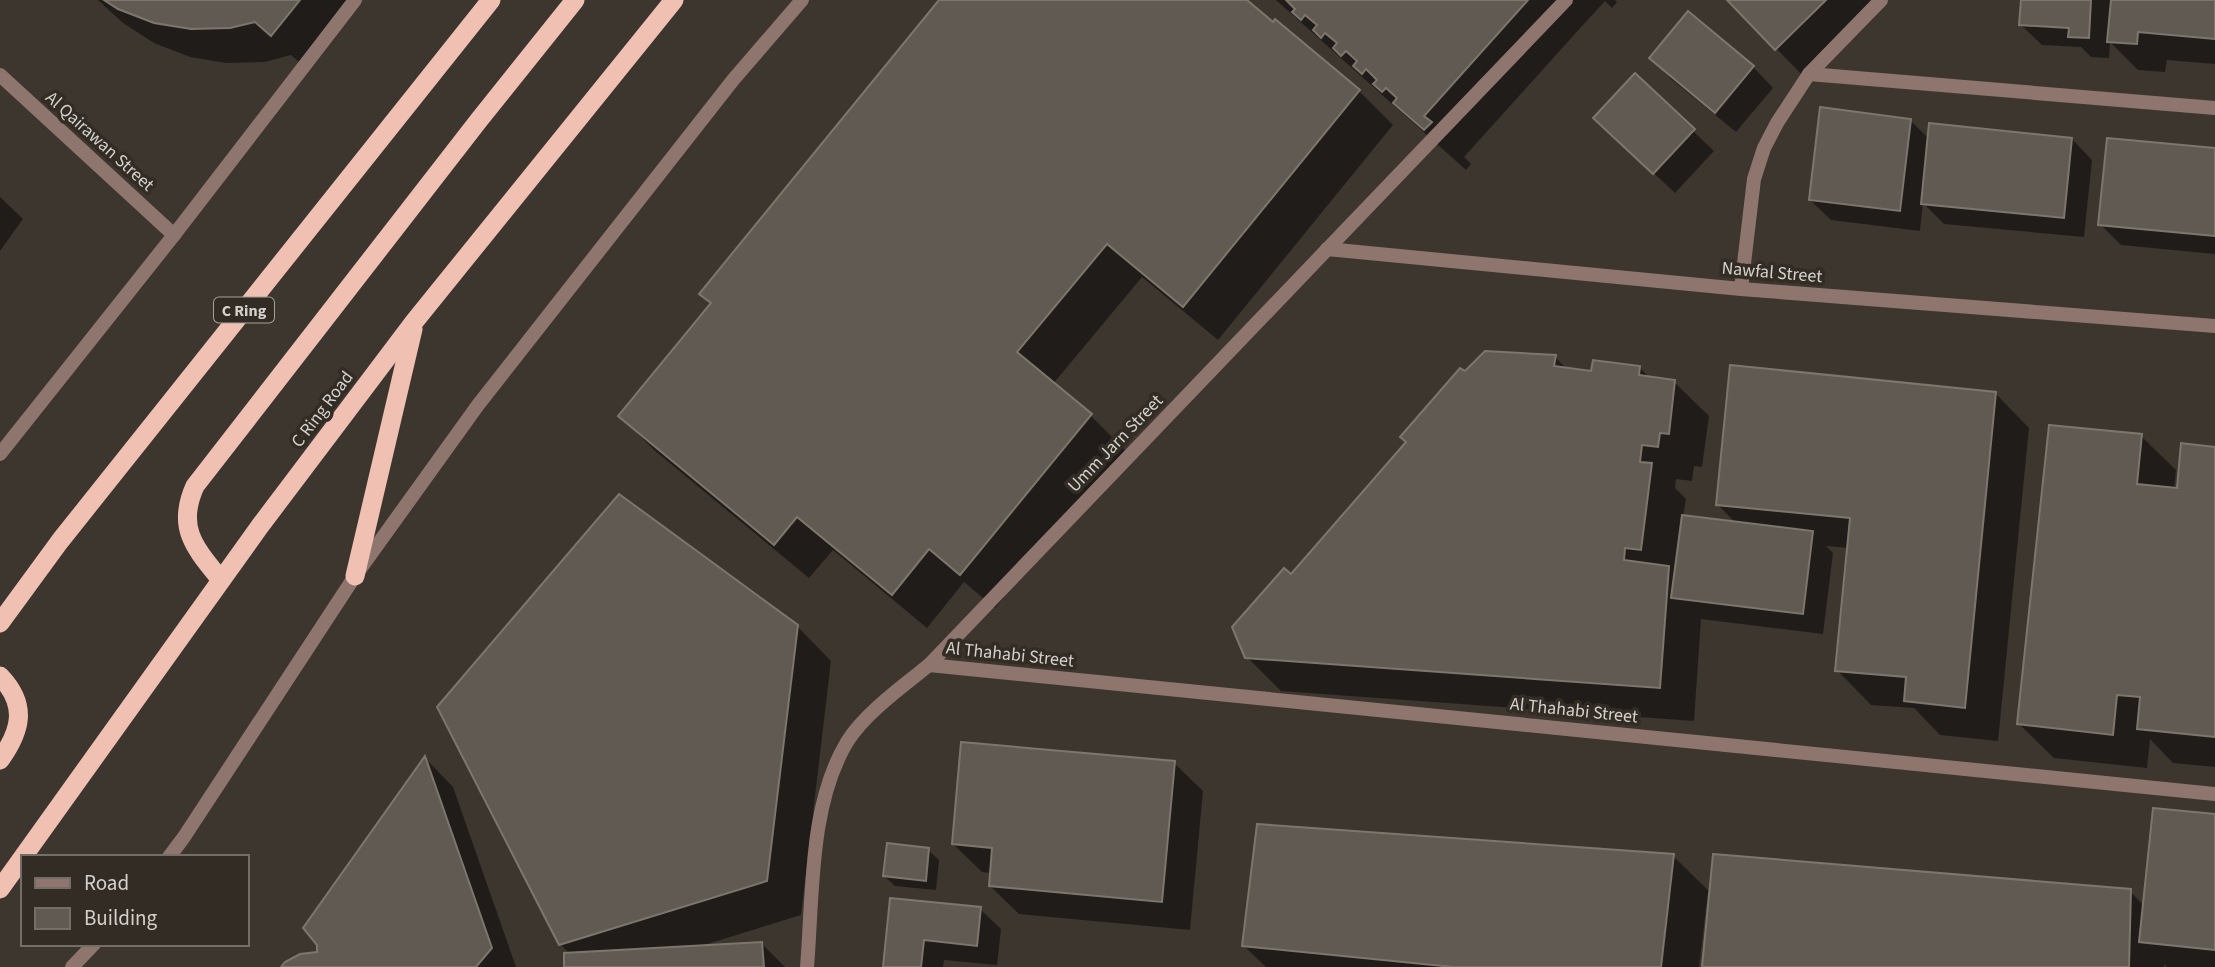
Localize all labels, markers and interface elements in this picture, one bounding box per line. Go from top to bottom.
street label: Al Qairawan Street [40,86,160,197]
street label: Nawfal Street [1721,256,1823,289]
road number: C Ring [214,298,274,322]
street label: C Ring Road [285,366,359,453]
street label: Umm Jarn Street [1062,389,1169,498]
street label: Al Thahabi Street [945,635,1075,674]
street label: Al Thahabi Street [1509,691,1639,730]
legend [21,855,248,946]
text: Road [84,868,129,898]
text: Building [84,903,158,933]

